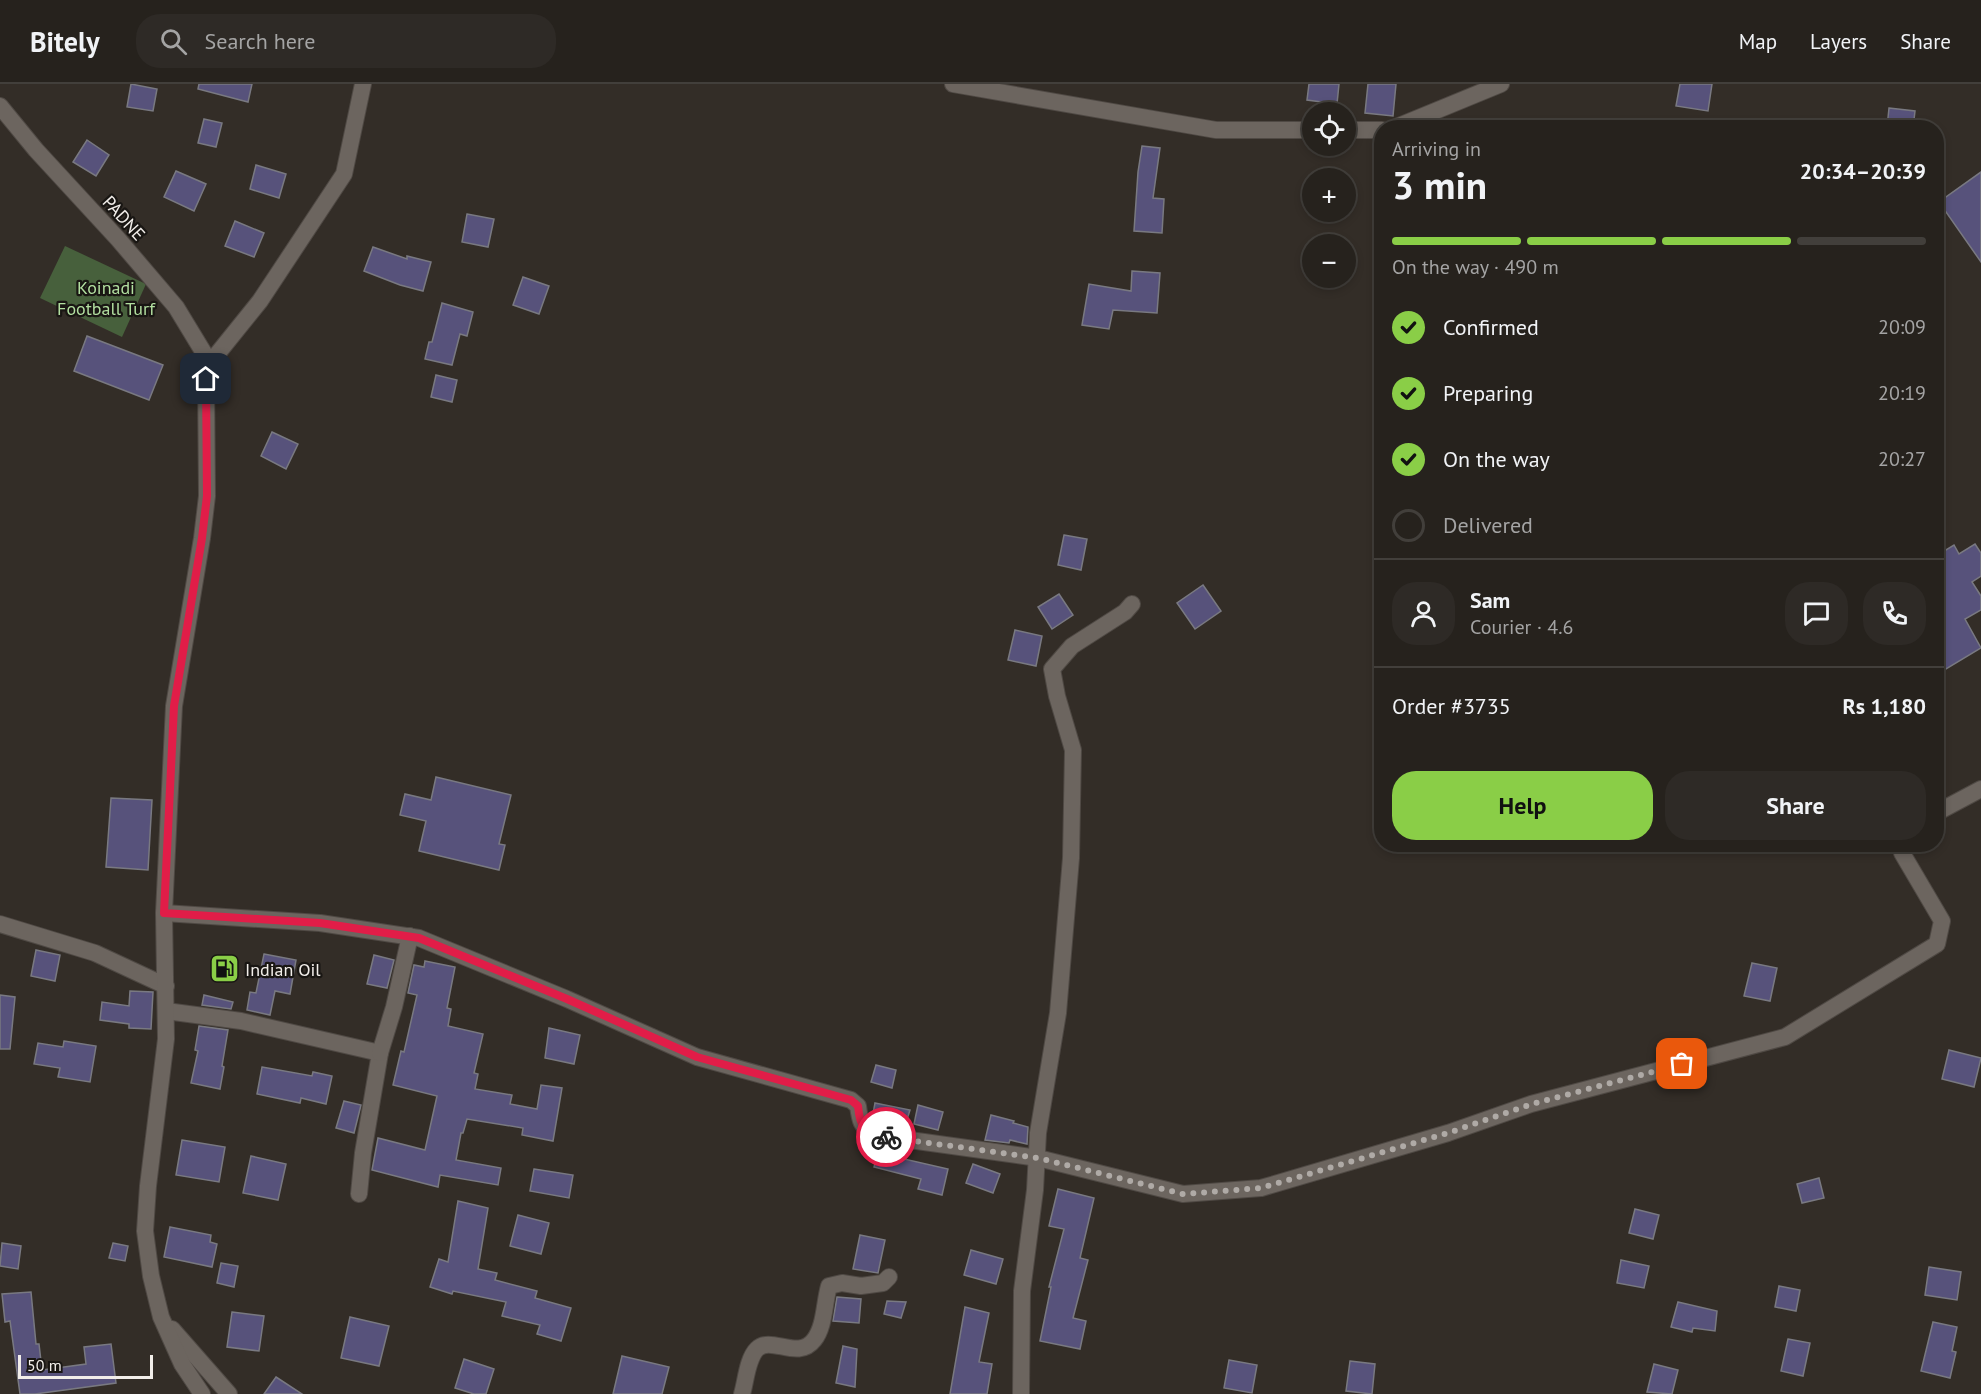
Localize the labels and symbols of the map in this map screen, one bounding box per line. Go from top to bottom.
street label: PADNE [98,191,150,245]
park label: Koinadi Football Turf [57,276,156,320]
pin [180,353,231,404]
fuel station icon: Indian Oil [208,953,240,985]
place label: Indian Oil [245,958,321,981]
pin [1656,1038,1707,1089]
courier [856,1107,916,1167]
scale bar [18,1352,153,1380]

